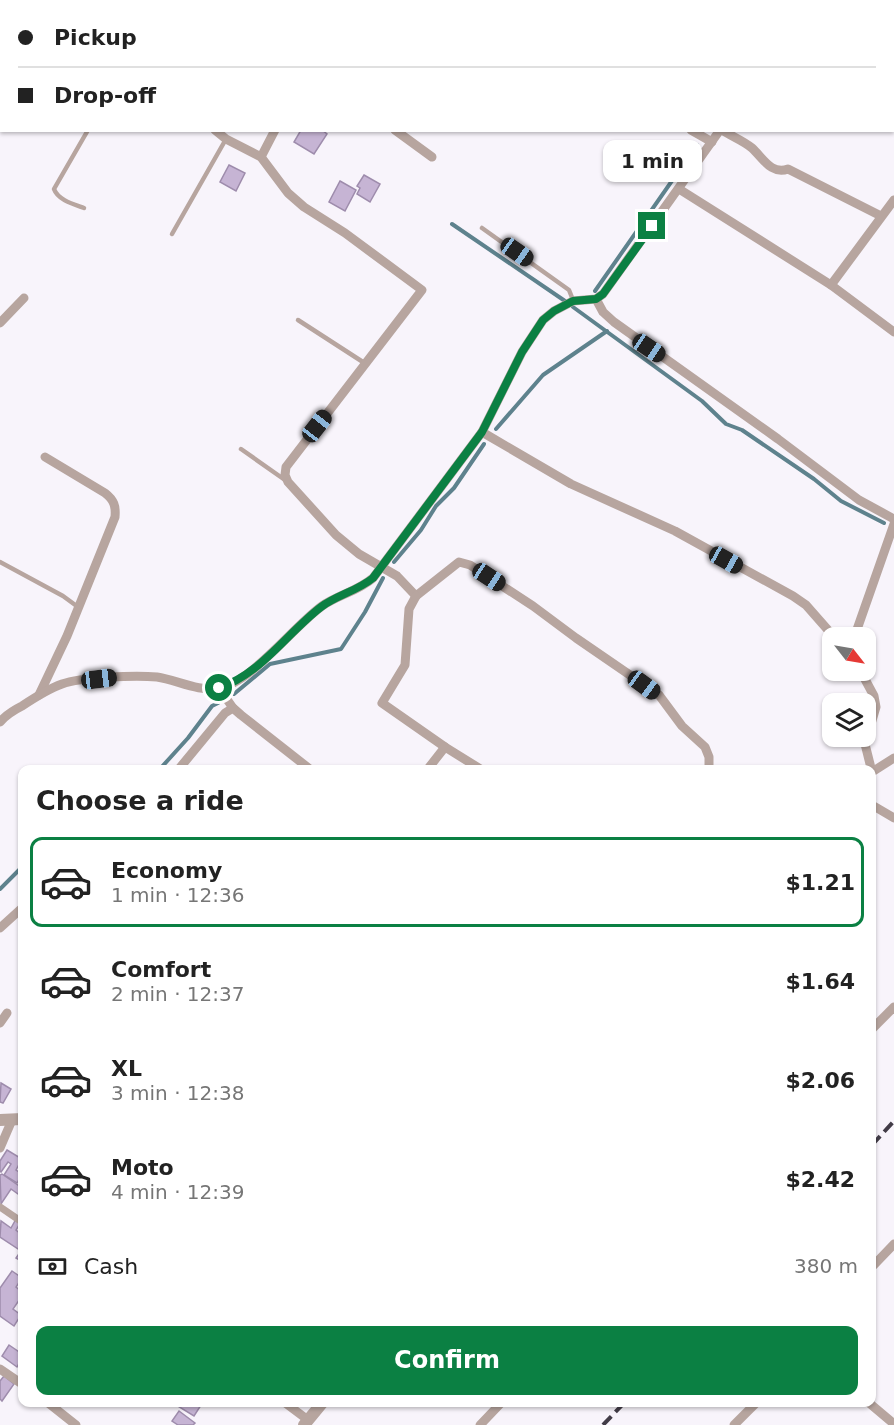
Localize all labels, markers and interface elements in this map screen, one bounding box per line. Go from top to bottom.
text: Pickup [54,25,137,50]
text: Drop-off [54,83,156,108]
callout: 1 min [602,139,702,181]
text: 1 min [621,149,684,173]
route end [638,212,665,239]
car [497,234,537,270]
car [629,330,669,366]
car [299,406,335,446]
car [706,543,746,577]
car [469,560,509,594]
north arrow [822,627,876,681]
map controls [822,627,876,747]
car [624,667,664,703]
car [80,668,118,690]
route start [205,674,232,701]
button: layers [822,693,876,747]
text: Choose a ride [36,785,244,816]
icon: car [39,855,93,909]
text: Economy [111,858,222,883]
text: $1.21 [785,870,855,895]
text: 1 min · 12:36 [111,883,245,907]
icon: car [39,954,93,1008]
text: Comfort [111,957,211,982]
text: $1.64 [785,969,855,994]
text: 2 min · 12:37 [111,982,245,1006]
icon: car [39,1053,93,1107]
text: XL [111,1056,142,1081]
text: $2.06 [785,1068,855,1093]
text: 3 min · 12:38 [111,1081,245,1105]
icon: car [39,1152,93,1206]
text: Moto [111,1155,174,1180]
text: $2.42 [785,1167,855,1192]
text: 4 min · 12:39 [111,1180,245,1204]
icon: cash [36,1250,69,1283]
text: Cash [84,1254,138,1279]
text: 380 m [794,1254,858,1278]
button: Confirm [36,1326,858,1395]

